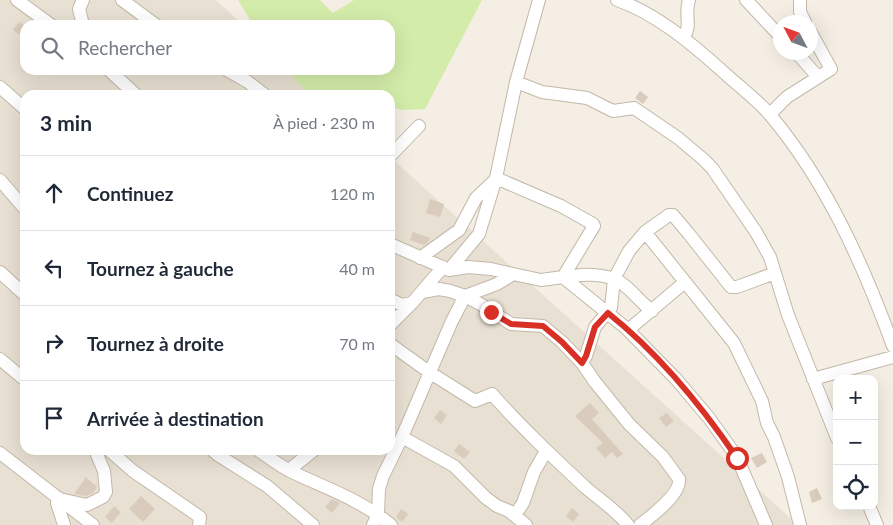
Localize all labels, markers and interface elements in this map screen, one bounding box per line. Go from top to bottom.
north arrow [773,15,818,60]
search box [20,20,395,75]
icon: search [38,34,66,62]
text: Rechercher [78,36,172,59]
text: 3 min [40,110,92,135]
text: À pied · 230 m [273,113,375,132]
icon: ahead [40,179,68,207]
text: Continuez [87,182,173,205]
text: 120 m [330,184,375,203]
icon: left [40,254,68,282]
text: Tournez à gauche [87,257,234,280]
text: 40 m [339,259,375,278]
route end [480,301,503,324]
icon: right [40,329,68,357]
text: Tournez à droite [87,332,224,355]
text: 70 m [339,334,375,353]
map controls [833,375,878,510]
button: + [833,375,878,420]
icon: arrive [40,404,68,432]
text: Arrivée à destination [87,407,264,430]
button: − [833,420,878,465]
route start [726,447,749,470]
button: locate [833,465,878,510]

